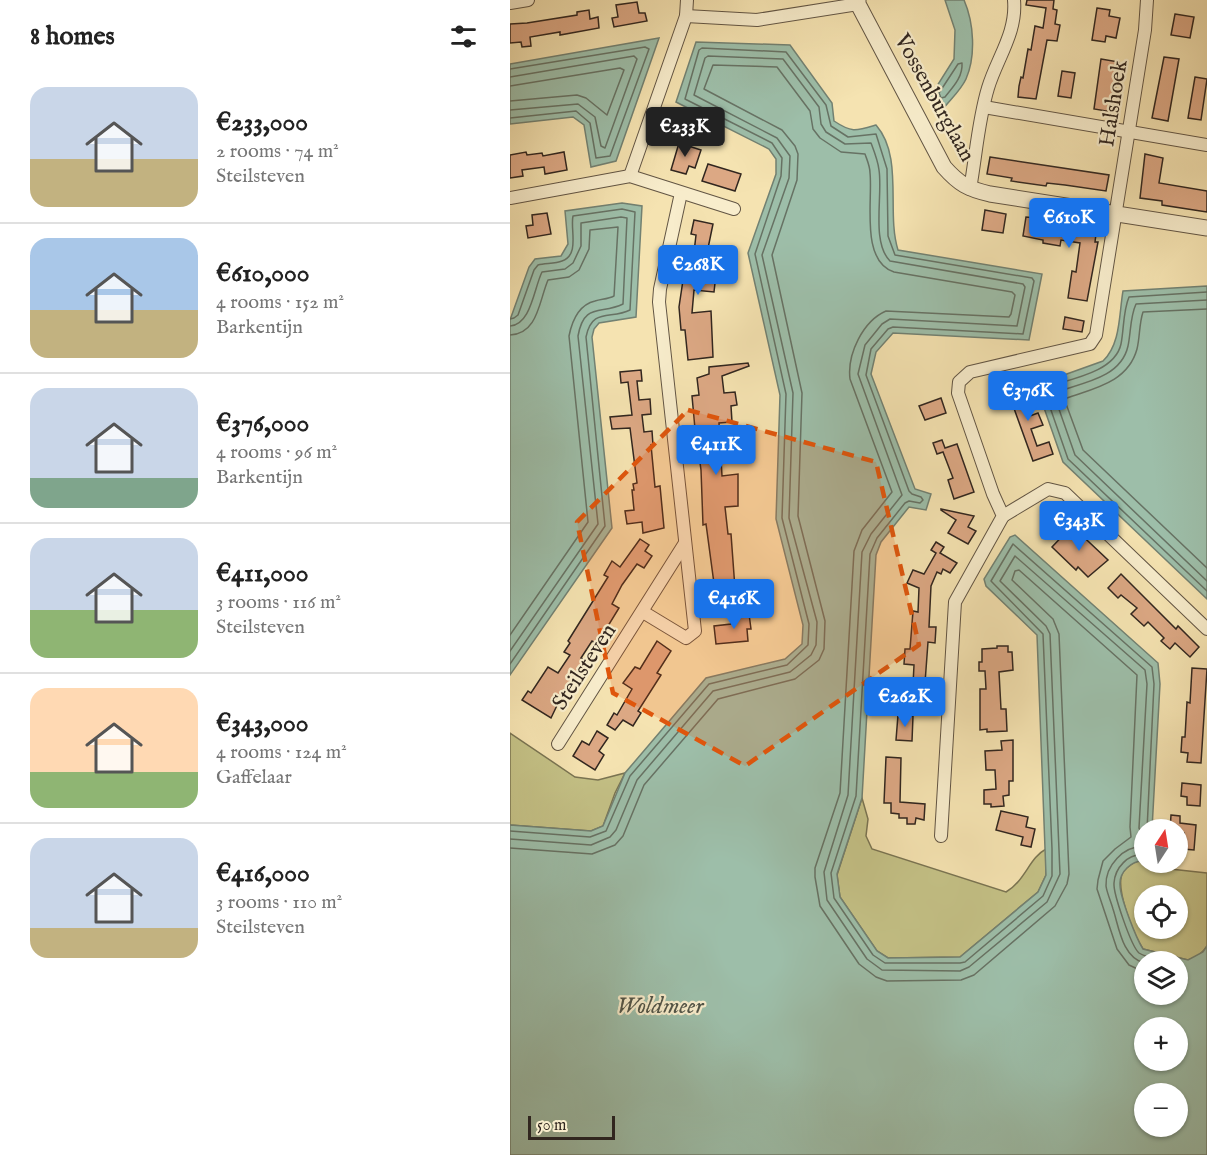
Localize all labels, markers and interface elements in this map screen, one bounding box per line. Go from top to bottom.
text: 8 homes [30,20,115,53]
icon: filters [447,20,480,53]
street label: Vossenburglaan [887,28,981,167]
street label: Halshoek [1093,58,1135,149]
text: €233,000 [216,106,308,139]
pin: €233K [643,107,727,158]
icon: home [78,111,150,183]
text: €233K [660,114,710,139]
text: 2 rooms · 74 m² [216,139,339,164]
text: Steilsteven [216,164,305,189]
pin: €610K [1027,198,1111,249]
text: €610K [1043,205,1095,230]
pin: €268K [656,245,740,296]
text: €268K [672,252,724,277]
text: €610,000 [216,257,310,290]
icon: home [78,262,150,334]
text: 4 rooms · 152 m² [216,290,344,315]
text: Barkentijn [216,315,303,340]
pin: €376K [986,371,1070,422]
text: €376K [1002,378,1054,403]
text: €376,000 [216,407,309,440]
icon: home [78,412,150,484]
pin: €411K [674,425,758,476]
text: €411K [691,432,741,457]
text: 4 rooms · 96 m² [216,440,337,465]
text: Barkentijn [216,465,303,490]
pin: €343K [1037,501,1121,552]
text: €343K [1054,508,1104,533]
text: €411,000 [216,557,309,590]
icon: home [78,562,150,634]
pin: €416K [692,579,776,630]
text: €416K [708,586,760,611]
text: 3 rooms · 116 m² [216,590,341,615]
text: Steilsteven [216,615,305,640]
street label: Steilsteven [546,618,623,716]
pin: €262K [863,677,947,728]
text: €262K [878,684,932,709]
text: €343,000 [216,707,309,740]
icon: home [78,712,150,784]
text: 4 rooms · 124 m² [216,740,347,765]
text: Gaffelaar [216,765,292,790]
north arrow [1134,819,1188,873]
map controls [1134,819,1188,1137]
text: €416,000 [216,857,310,890]
icon: home [78,862,150,934]
button: locate [1134,885,1188,939]
text: 3 rooms · 110 m² [216,890,342,915]
text: Steilsteven [216,915,305,940]
button: layers [1134,951,1188,1005]
water label: Woldmeer [617,991,705,1022]
button: + [1134,1017,1188,1071]
button: − [1134,1083,1188,1137]
scale bar [528,1113,615,1140]
text: 50 m [537,1116,566,1136]

